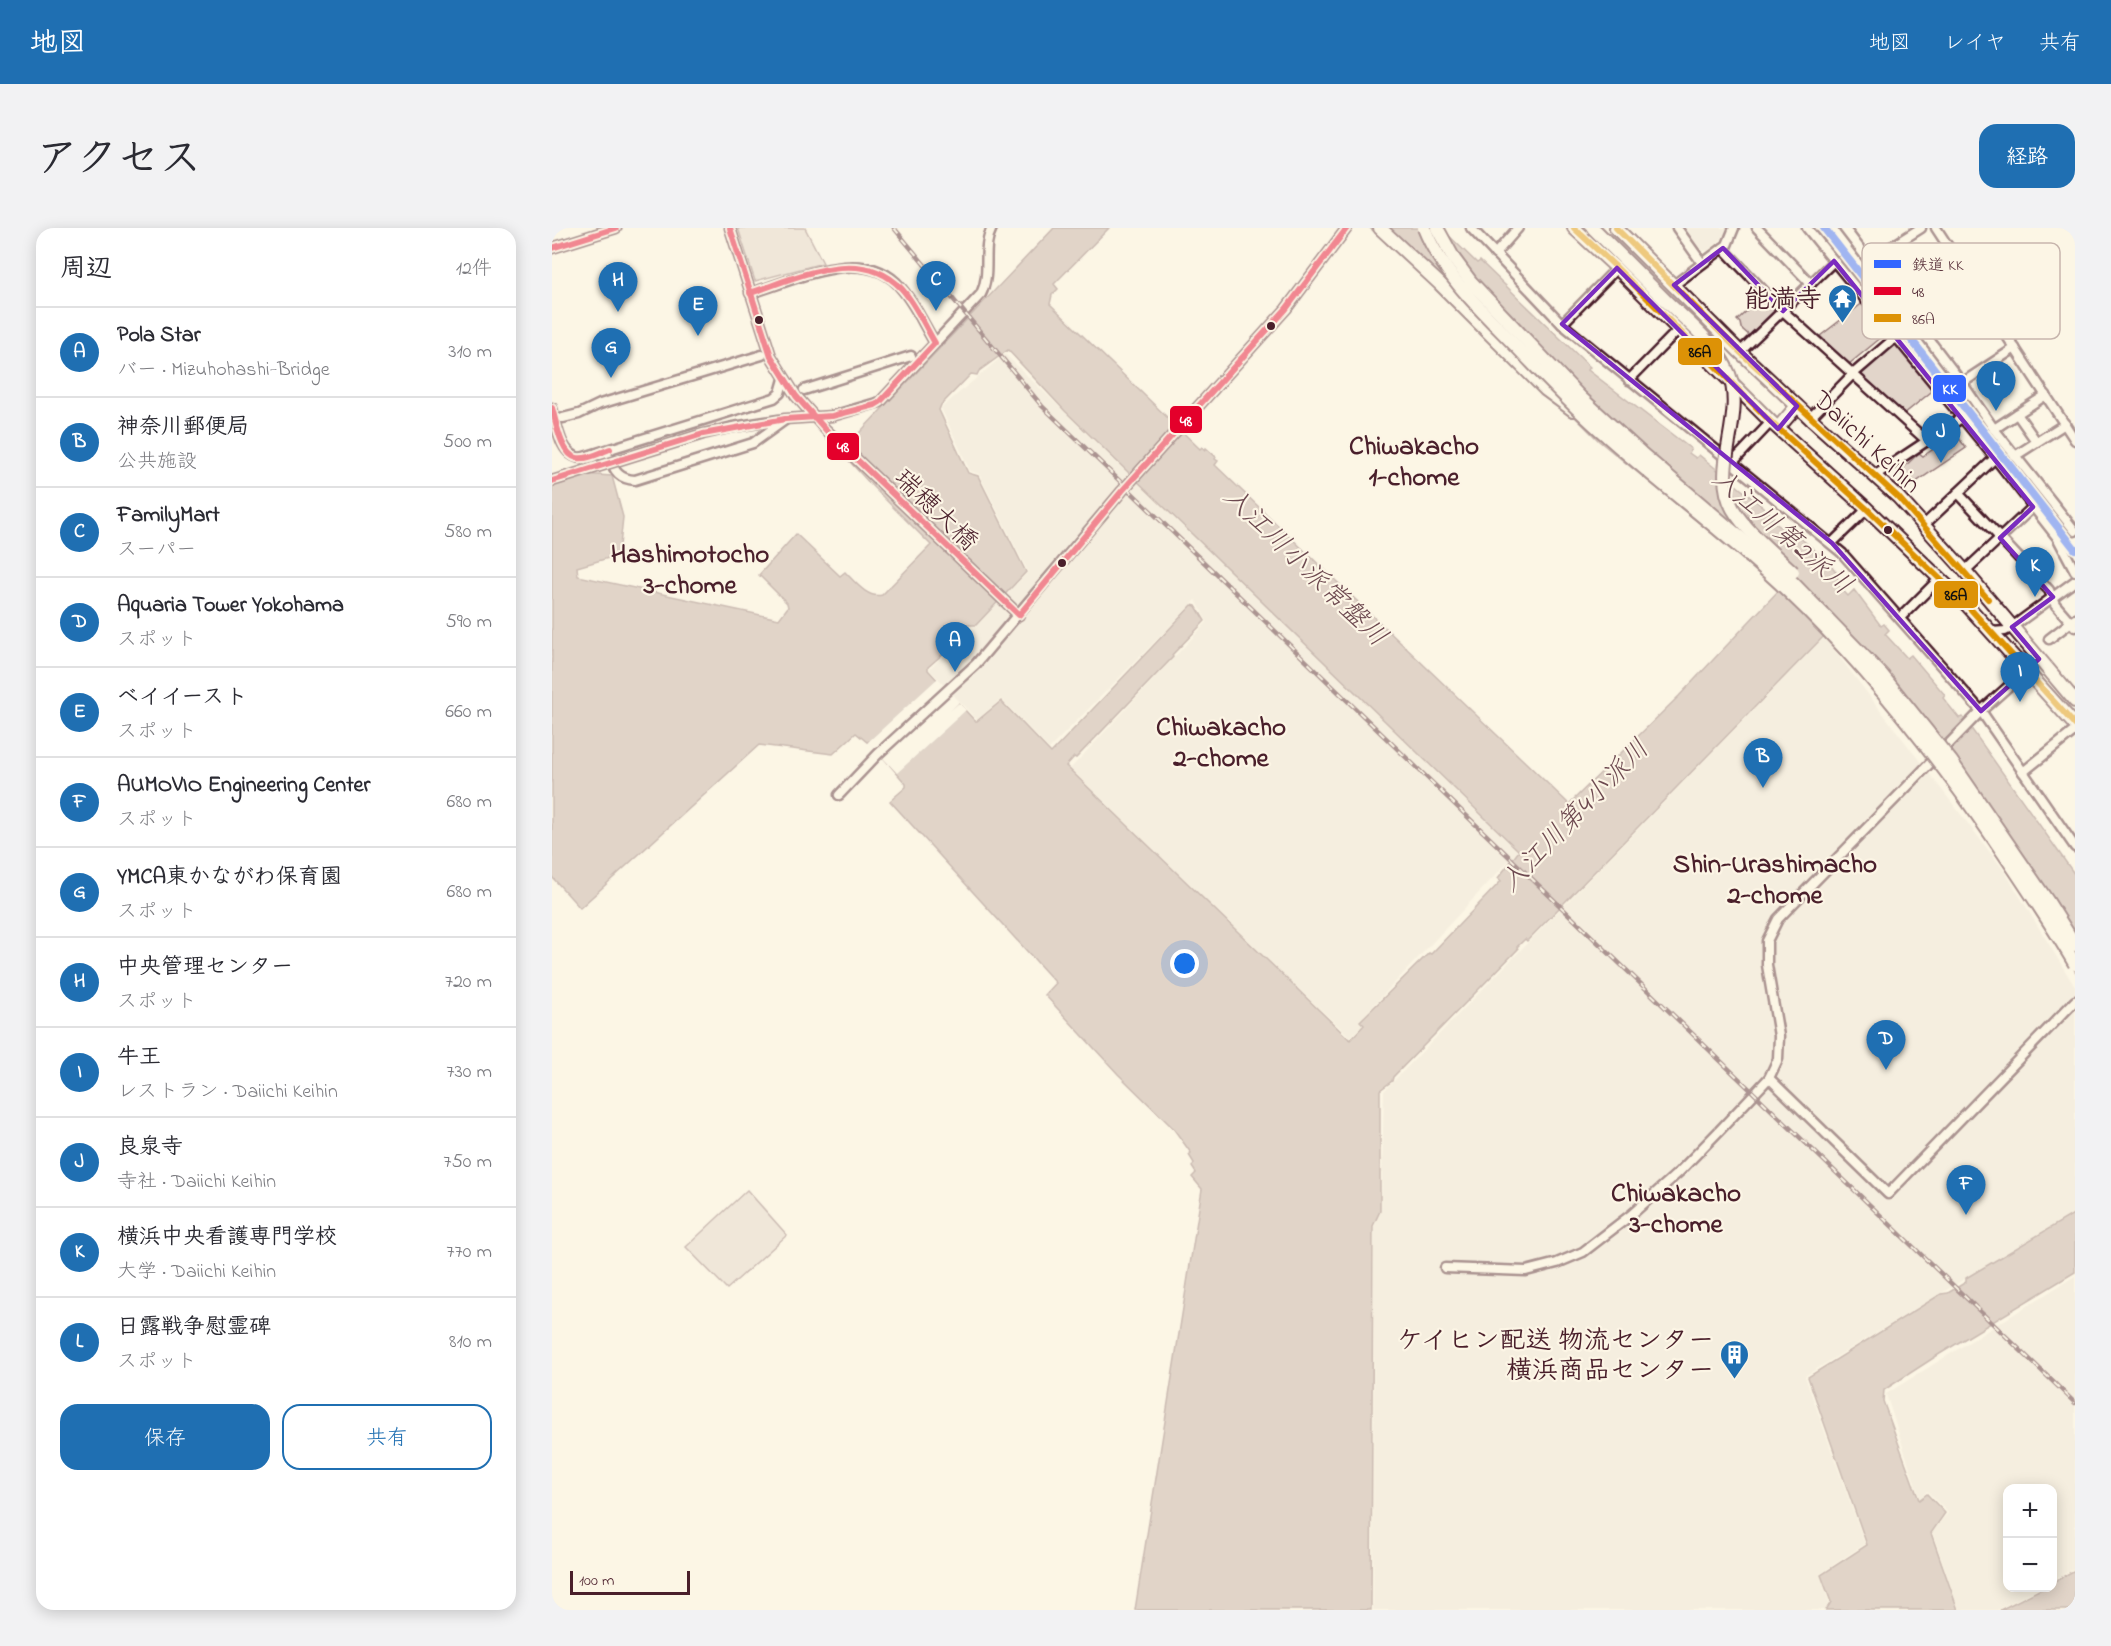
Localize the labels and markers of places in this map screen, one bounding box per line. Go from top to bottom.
pin: H [598,262,638,312]
pin: C [916,262,956,311]
place label: 能満寺 [1744,282,1822,320]
temple icon: 能満寺 [1827,282,1859,324]
pin: E [678,286,718,336]
unlabelled marker [753,314,765,326]
unlabelled marker [1265,320,1277,332]
pin: G [592,328,630,378]
pin: L [1976,362,2016,411]
pin: J [1922,414,1960,463]
unlabelled marker [1882,524,1894,536]
pin: K [2016,548,2054,597]
unlabelled marker [1056,557,1068,569]
pin: A [936,622,974,672]
pin: I [2000,652,2040,702]
pin: B [1744,738,1782,788]
pin: D [1866,1020,1906,1070]
pin: F [1946,1166,1986,1215]
place label: ケイヒン配送 物流センター 横浜商品センター [1397,1323,1714,1391]
building icon: ケイヒン配送 物流センター 横浜商品センター [1719,1338,1751,1380]

